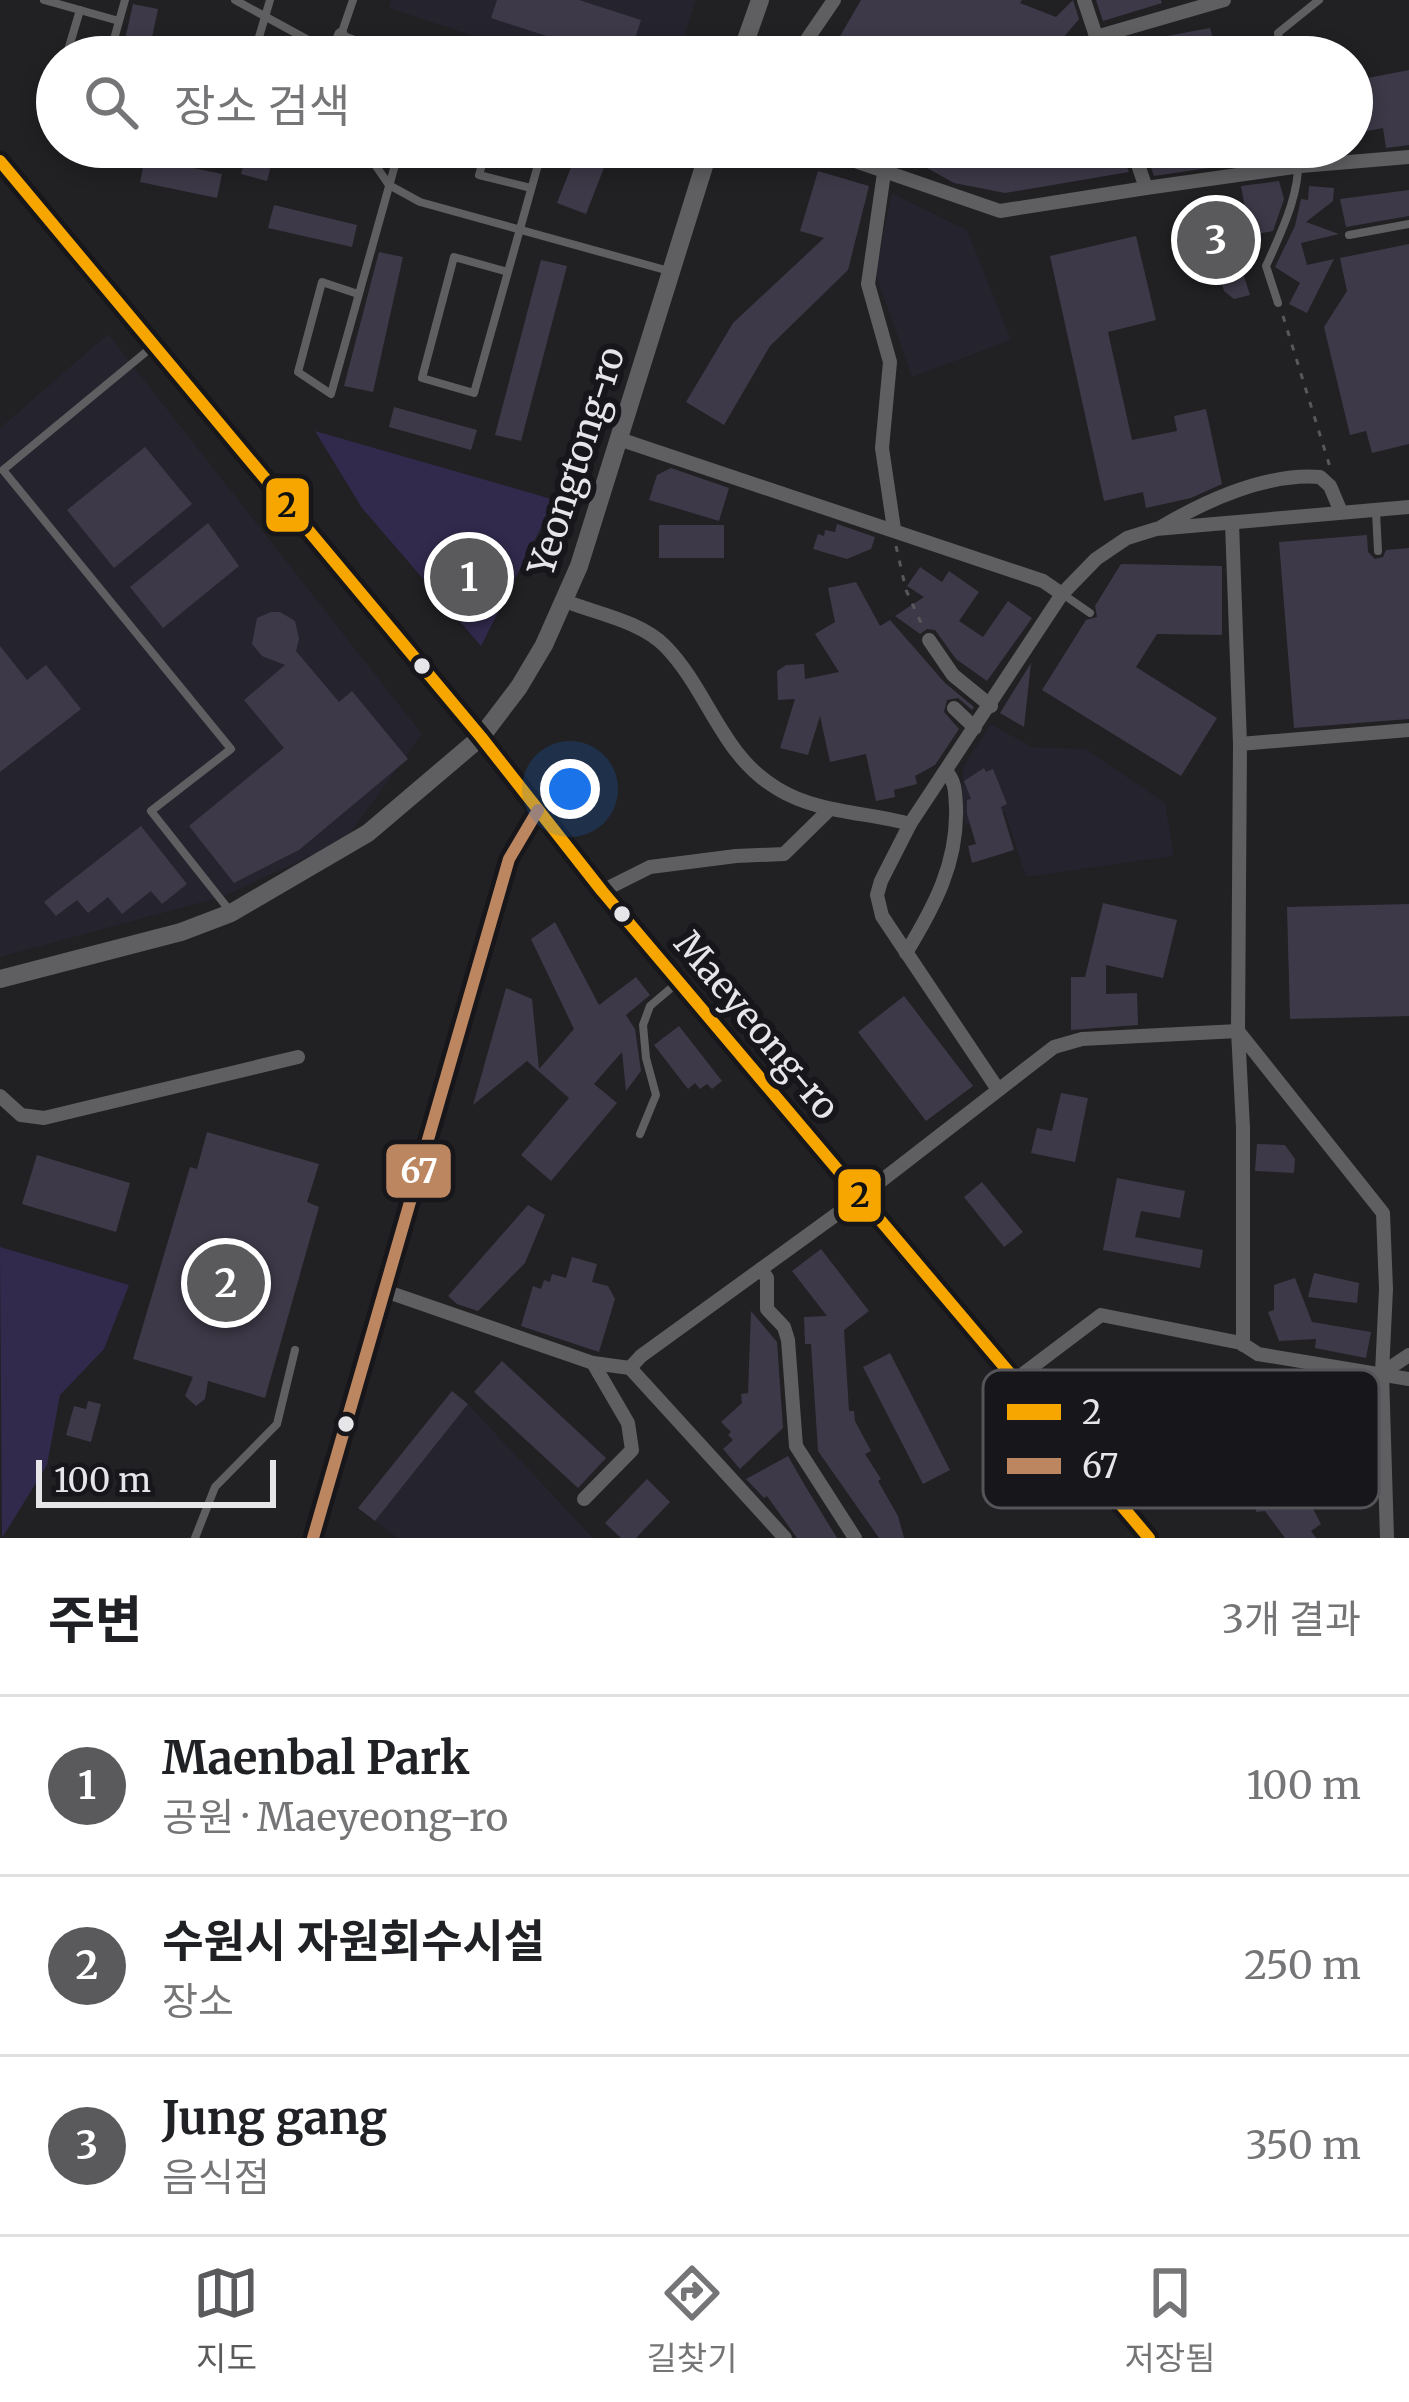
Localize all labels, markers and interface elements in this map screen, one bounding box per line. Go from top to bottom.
search box [36,36,1373,168]
icon: search [78,69,144,135]
text: 장소 검색 [174,78,350,134]
pin: 3 [1177,195,1255,285]
street label: Yeongtong-ro [518,341,635,582]
line badge: 2 [264,476,311,534]
text: 2 [277,485,297,526]
pin: 1 [430,532,508,622]
unlabelled marker [411,655,433,677]
your location [540,759,600,819]
unlabelled marker [611,903,633,925]
street label: Maeyeong-ro [665,922,848,1129]
line badge: 67 [384,1142,453,1200]
text: 67 [400,1151,438,1192]
line badge: 2 [836,1167,883,1224]
text: 2 [850,1175,870,1216]
pin: 2 [187,1238,265,1328]
legend [983,1370,1379,1508]
text: 2 [1082,1392,1102,1433]
unlabelled marker [335,1413,357,1435]
text: 67 [1082,1446,1118,1487]
scale bar [36,1454,276,1507]
text: 100 m [54,1460,151,1501]
text: 주변 [48,1588,142,1652]
text: 3개 결과 [1222,1595,1361,1644]
text: Maenbal Park [162,1730,469,1786]
text: 1 [78,1761,96,1810]
text: 100 m [1246,1761,1361,1810]
text: 공원 · Maeyeong-ro [162,1793,508,1842]
text: 수원시 자원회수시설 [162,1913,545,1969]
text: 2 [76,1941,98,1990]
text: 250 m [1244,1941,1361,1990]
text: 장소 [162,1977,234,2026]
text: Jung gang [162,2090,387,2146]
text: 3 [76,2121,98,2170]
text: 350 m [1246,2121,1361,2170]
text: 음식점 [162,2153,270,2202]
tab: 지도 [193,2260,259,2380]
tab: 길찾기 [646,2260,738,2380]
tab: 저장됨 [1124,2260,1216,2380]

